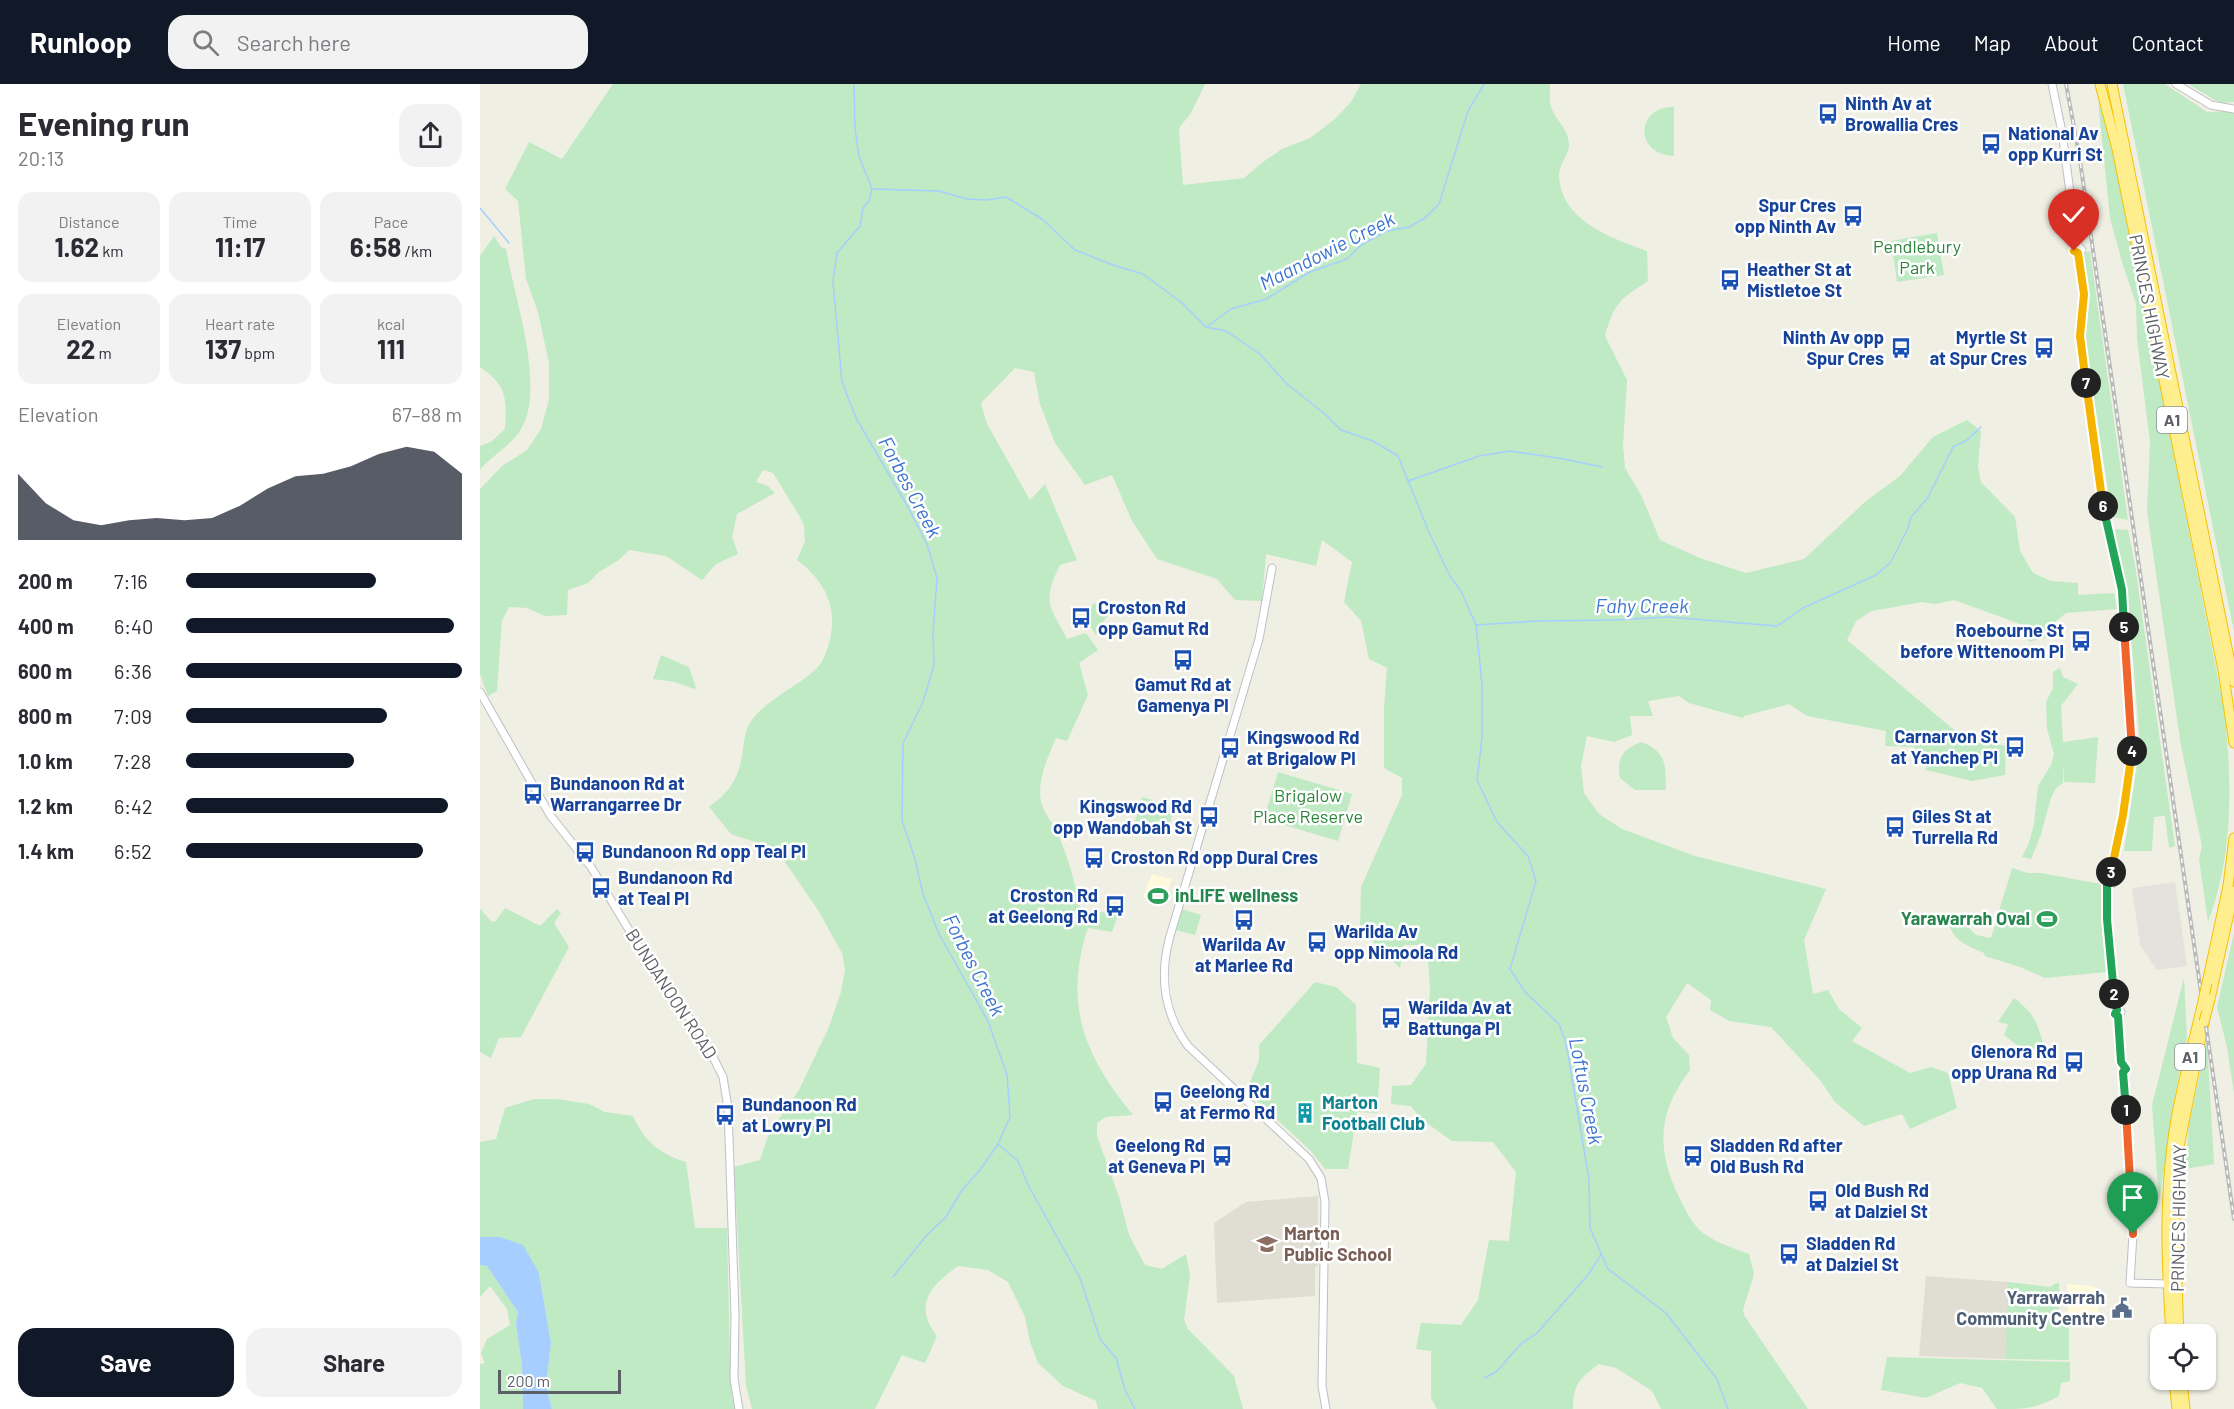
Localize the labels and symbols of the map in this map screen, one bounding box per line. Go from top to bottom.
place label: Ninth Av at Browallia Cres [1845,92,1958,135]
bus stop icon: Ninth Av at Browallia Cres [1816,102,1840,126]
place label: National Av opp Kurri St [2008,122,2103,165]
bus stop icon: National Av opp Kurri St [1979,132,2003,156]
pin [2048,189,2099,251]
place label: Spur Cres opp Ninth Av [1735,194,1836,237]
bus stop icon: Spur Cres opp Ninth Av [1841,204,1865,228]
water label: Maandowie Creek [1255,206,1398,294]
street label: PRINCES HIGHWAY [2125,232,2175,381]
park label: Pendlebury Park [1873,235,1961,278]
place label: Heather St at Mistletoe St [1747,258,1852,301]
bus stop icon: Heather St at Mistletoe St [1718,268,1742,292]
place label: Ninth Av opp Spur Cres [1783,326,1884,369]
place label: Myrtle St at Spur Cres [1930,326,2027,369]
bus stop icon: Ninth Av opp Spur Cres [1889,336,1913,360]
bus stop icon: Myrtle St at Spur Cres [2032,336,2056,360]
pin: 7 [2071,368,2101,398]
road number: A1 [2157,407,2187,433]
water label: Forbes Creek [874,432,948,541]
pin: 6 [2088,491,2118,521]
water label: Fahy Creek [1595,593,1689,617]
place label: Croston Rd opp Gamut Rd [1098,596,1209,639]
bus stop icon: Croston Rd opp Gamut Rd [1069,606,1093,630]
pin: 5 [2109,612,2139,642]
place label: Roebourne St before Wittenoom Pl [1900,619,2064,662]
bus stop icon: Roebourne St before Wittenoom Pl [2069,629,2093,653]
bus stop icon: Gamut Rd at Gamenya Pl [1171,648,1195,672]
place label: Gamut Rd at Gamenya Pl [1135,673,1231,716]
place label: Carnarvon St at Yanchep Pl [1891,725,1998,768]
place label: Kingswood Rd at Brigalow Pl [1247,726,1360,769]
bus stop icon: Carnarvon St at Yanchep Pl [2003,735,2027,759]
bus stop icon: Kingswood Rd at Brigalow Pl [1218,736,1242,760]
pin: 4 [2117,736,2147,766]
place label: Bundanoon Rd at Warrangarree Dr [550,772,685,815]
bus stop icon: Bundanoon Rd at Warrangarree Dr [521,782,545,806]
park label: Brigalow Place Reserve [1253,784,1363,827]
place label: Kingswood Rd opp Wandobah St [1053,795,1192,838]
bus stop icon: Kingswood Rd opp Wandobah St [1197,805,1221,829]
place label: Giles St at Turrella Rd [1912,805,1998,848]
bus stop icon: Giles St at Turrella Rd [1883,815,1907,839]
bus stop icon: Bundanoon Rd opp Teal Pl [573,840,597,864]
place label: Bundanoon Rd opp Teal Pl [602,840,806,862]
bus stop icon: Croston Rd opp Dural Cres [1082,846,1106,870]
place label: Croston Rd opp Dural Cres [1111,846,1318,868]
pin: 3 [2096,857,2126,887]
place label: Bundanoon Rd at Teal Pl [618,866,733,909]
bus stop icon: Bundanoon Rd at Teal Pl [589,876,613,900]
place label: Croston Rd at Geelong Rd [989,884,1098,927]
sports icon: inLIFE wellness [1146,884,1170,908]
place label: inLIFE wellness [1175,884,1298,906]
bus stop icon: Croston Rd at Geelong Rd [1103,894,1127,918]
place label: Yarawarrah Oval [1901,907,2030,929]
sports icon: Yarawarrah Oval [2035,907,2059,931]
bus stop icon: Warilda Av at Marlee Rd [1232,908,1256,932]
water label: Forbes Creek [939,910,1011,1020]
place label: Warilda Av opp Nimoola Rd [1334,920,1458,963]
street label: BUNDANOON ROAD [621,924,722,1063]
bus stop icon: Warilda Av opp Nimoola Rd [1305,930,1329,954]
place label: Warilda Av at Marlee Rd [1195,933,1293,976]
pin: 2 [2099,979,2129,1009]
place label: Warilda Av at Battunga Pl [1408,996,1512,1039]
bus stop icon: Warilda Av at Battunga Pl [1379,1006,1403,1030]
water label: Loftus Creek [1565,1035,1609,1146]
place label: Glenora Rd opp Urana Rd [1951,1040,2057,1083]
road number: A1 [2175,1044,2205,1070]
bus stop icon: Glenora Rd opp Urana Rd [2062,1050,2086,1074]
place label: Geelong Rd at Fermo Rd [1180,1080,1275,1123]
bus stop icon: Geelong Rd at Fermo Rd [1151,1090,1175,1114]
place label: Marton Football Club [1322,1091,1425,1134]
place label: Bundanoon Rd at Lowry Pl [742,1093,857,1136]
pin: 1 [2111,1095,2141,1125]
building icon: Marton Football Club [1293,1101,1317,1125]
bus stop icon: Bundanoon Rd at Lowry Pl [713,1103,737,1127]
place label: Geelong Rd at Geneva Pl [1108,1134,1205,1177]
place label: Sladden Rd after Old Bush Rd [1710,1134,1843,1177]
bus stop icon: Geelong Rd at Geneva Pl [1210,1144,1234,1168]
bus stop icon: Sladden Rd after Old Bush Rd [1681,1144,1705,1168]
street label: PRINCES HIGHWAY [2166,1144,2190,1292]
pin [2107,1172,2158,1234]
place label: Old Bush Rd at Dalziel St [1835,1179,1929,1222]
bus stop icon: Old Bush Rd at Dalziel St [1806,1189,1830,1213]
place label: Marton Public School [1284,1222,1392,1265]
school or university icon: Marton Public School [1255,1232,1279,1256]
place label: Sladden Rd at Dalziel St [1806,1232,1899,1275]
bus stop icon: Sladden Rd at Dalziel St [1777,1242,1801,1266]
place label: Yarrawarrah Community Centre [1956,1286,2105,1329]
public building icon: Yarrawarrah Community Centre [2110,1296,2134,1320]
scale bar [498,1367,621,1394]

